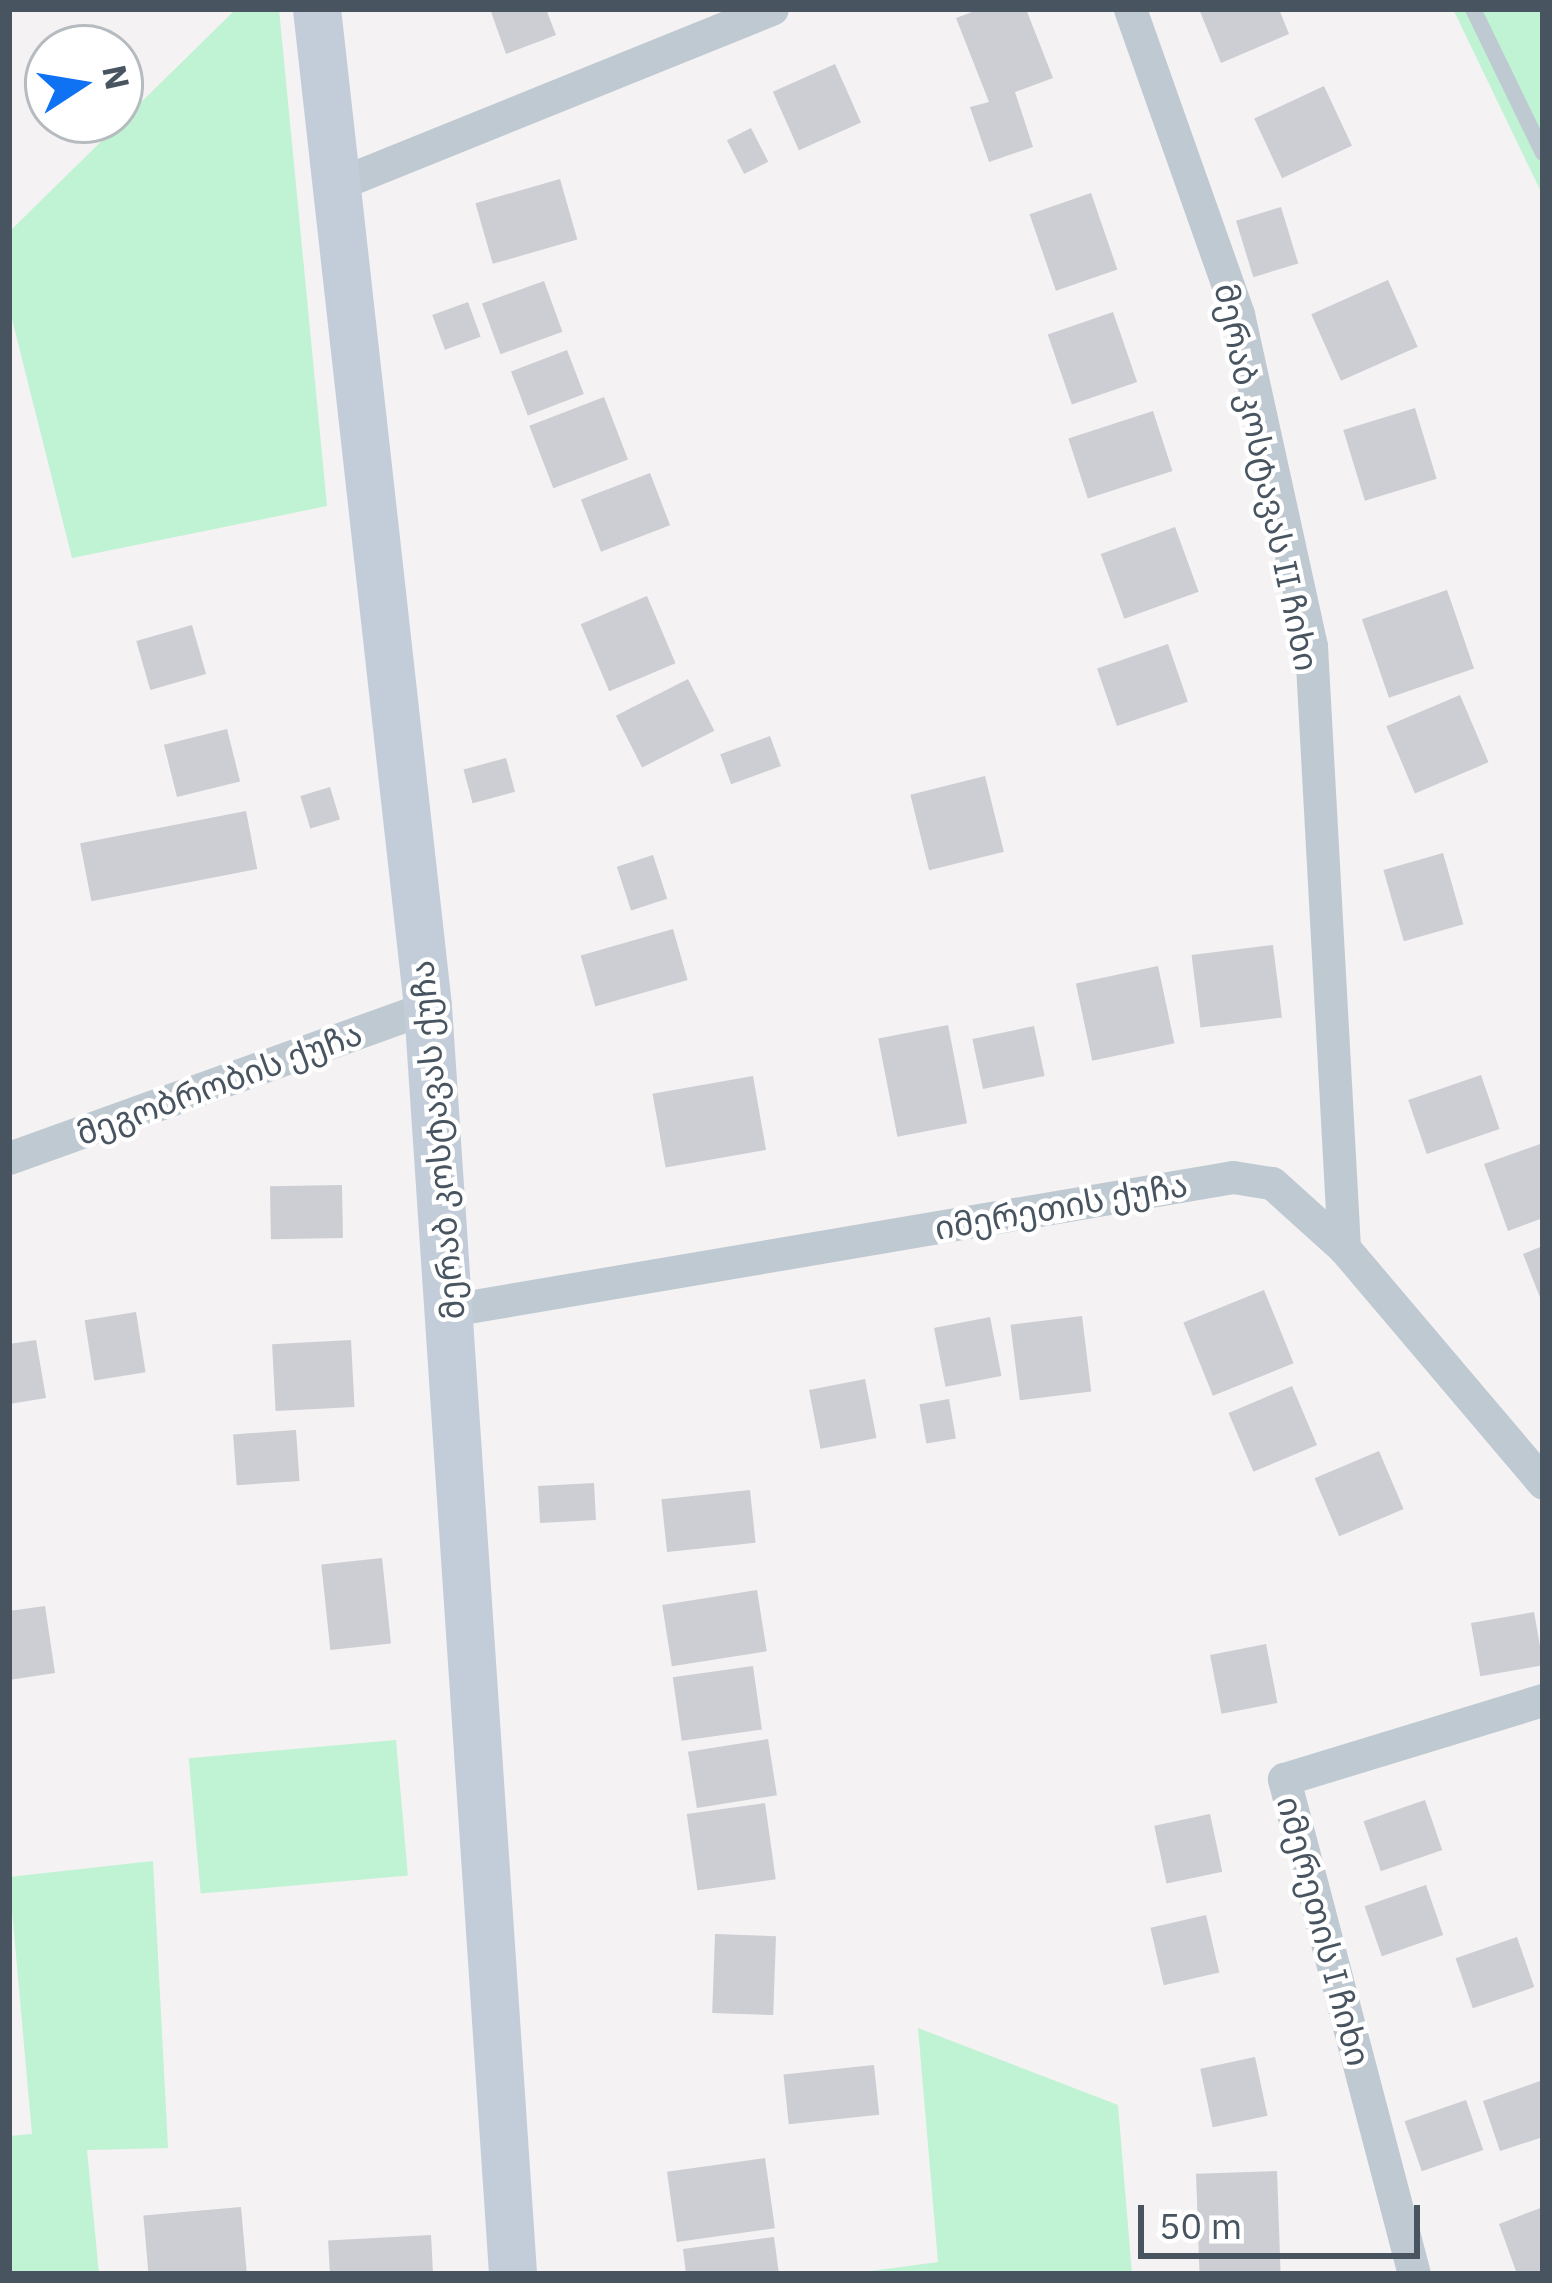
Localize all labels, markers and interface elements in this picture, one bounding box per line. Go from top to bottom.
north arrow [24,24,144,144]
text: N [93,61,140,93]
street label: მერაბ კოსტავას II ჩიხი [1207,280,1327,674]
street label: მერაბ კოსტავას ქუჩა [402,959,472,1321]
street label: მეგობრობის ქუჩა [71,1013,367,1153]
street label: იმერეთის ქუჩა [931,1164,1191,1248]
street label: იმერეთის I ჩიხი [1269,1792,1379,2070]
scale bar [1144,2181,1426,2255]
text: 50 m [1159,2202,1242,2249]

